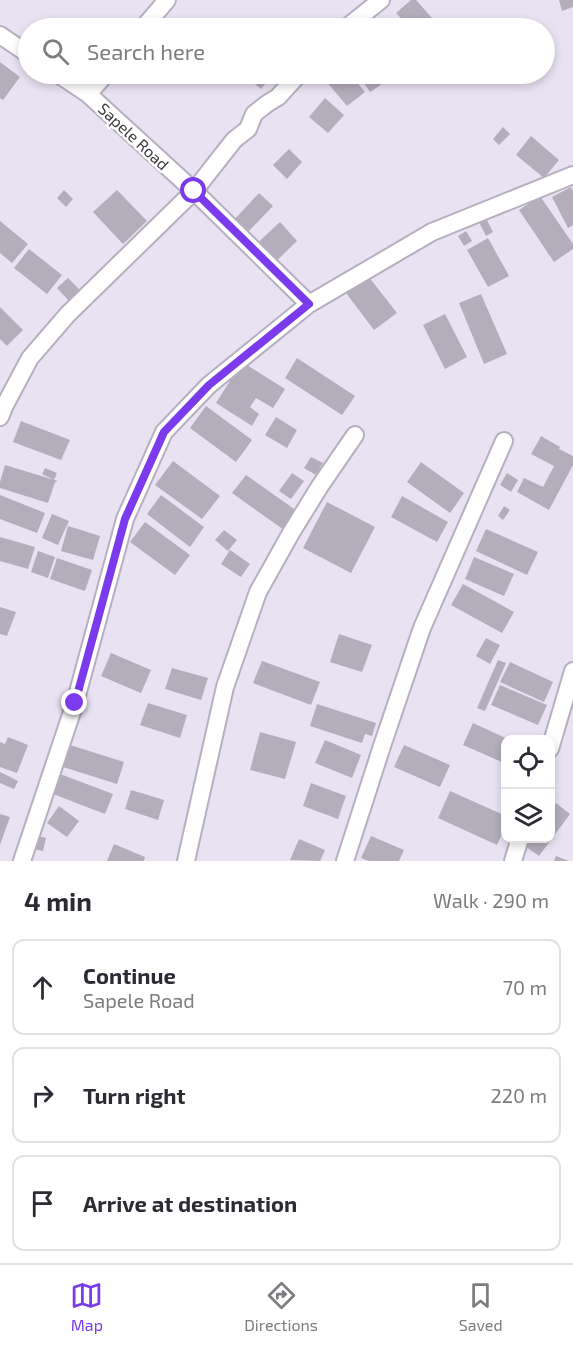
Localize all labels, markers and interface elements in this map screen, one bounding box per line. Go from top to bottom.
search box [18,18,555,84]
icon: search [39,35,72,68]
text: Search here [87,38,205,64]
street label: Sapele Road [95,99,173,173]
route start [180,177,206,203]
route end [61,689,87,715]
map controls [501,735,555,843]
button: locate [501,735,555,789]
button: layers [501,789,555,843]
text: 4 min [24,885,92,916]
text: Walk · 290 m [433,888,549,912]
text: Continue [83,962,176,988]
icon: ahead [26,971,59,1004]
text: 70 m [503,975,547,999]
text: Sapele Road [83,988,195,1012]
icon: right [26,1079,59,1112]
text: Turn right [83,1082,185,1108]
text: 220 m [490,1083,547,1107]
icon: arrive [26,1187,59,1220]
text: Arrive at destination [83,1190,297,1216]
tab: Map [70,1279,103,1334]
tab: Directions [244,1279,318,1334]
tab: Saved [459,1279,503,1334]

